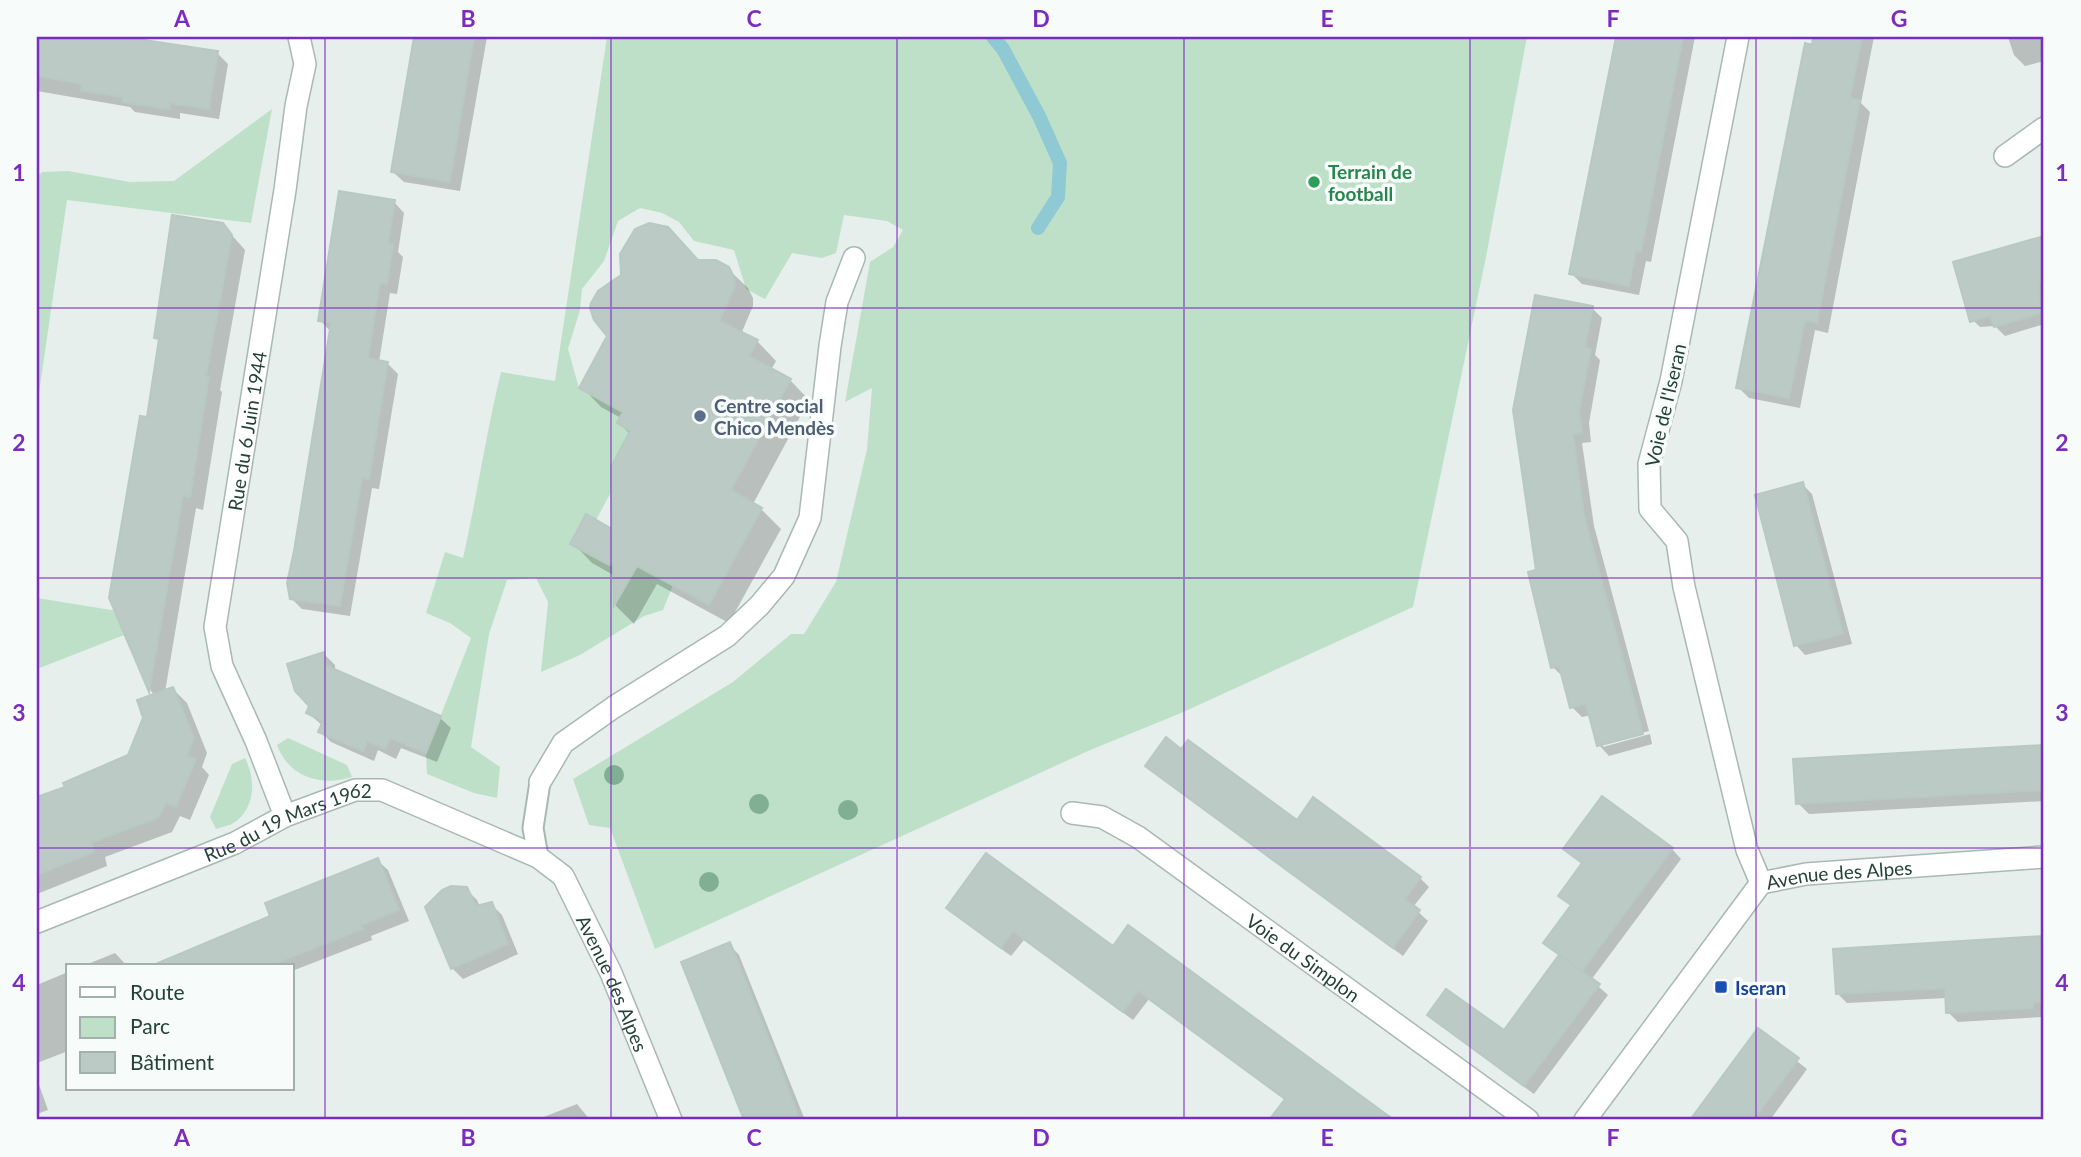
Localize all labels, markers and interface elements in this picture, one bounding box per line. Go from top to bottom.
text: A [173,4,191,32]
text: B [460,4,476,32]
text: C [746,4,762,32]
text: D [1032,4,1050,32]
text: E [1320,4,1334,32]
text: F [1606,4,1620,32]
text: G [1891,4,1907,32]
text: 1 [12,158,26,186]
text: 1 [2055,158,2069,186]
place label: Terrain de football [1328,160,1412,205]
marker: Terrain de football [1306,174,1322,190]
street label: Voie de l'Iseran [1640,341,1690,469]
street label: Rue du 6 Juin 1944 [222,350,271,512]
place label: Centre social Chico Mendès [714,394,834,439]
marker: Centre social Chico Mendès [692,408,708,424]
text: 2 [12,428,26,456]
text: 2 [2055,428,2069,456]
text: 3 [12,698,26,726]
text: 3 [2055,698,2069,726]
street label: Rue du 19 Mars 1962 [200,779,372,866]
street label: Avenue des Alpes [1764,855,1913,893]
street label: Voie du Simplon [1242,908,1365,1006]
street label: Avenue des Alpes [572,911,653,1055]
legend [66,964,294,1090]
text: 4 [12,968,26,996]
text: 4 [2055,968,2069,996]
place label: Iseran [1735,976,1786,999]
text: Route [130,979,185,1004]
marker: Iseran [1713,979,1729,995]
text: Parc [130,1013,170,1038]
text: Bâtiment [130,1049,215,1074]
text: A [173,1123,191,1151]
text: B [460,1123,476,1151]
text: C [746,1123,762,1151]
text: D [1032,1123,1050,1151]
text: E [1320,1123,1334,1151]
text: F [1606,1123,1620,1151]
text: G [1891,1123,1907,1151]

